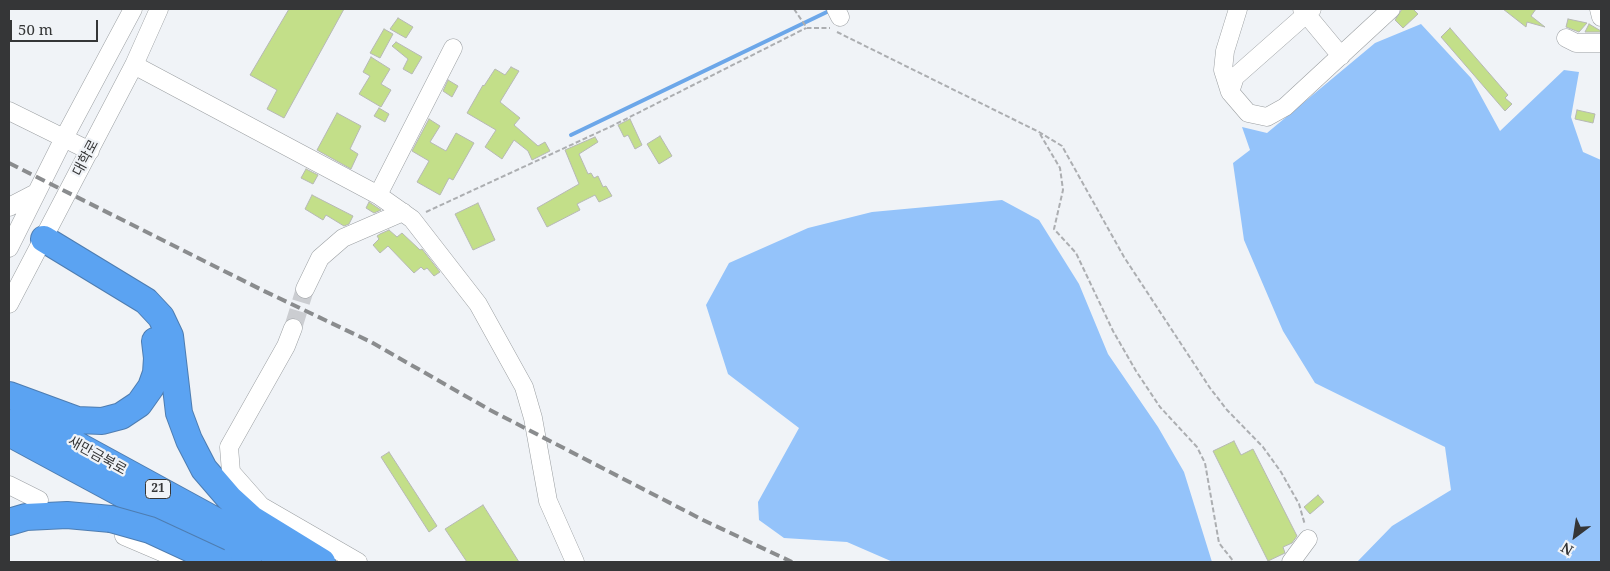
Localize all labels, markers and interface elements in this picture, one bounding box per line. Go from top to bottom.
scale bar [12,10,100,42]
text: 50 m [18,19,53,39]
street label: 대학로 [70,137,102,179]
street label: 새만금북로 [65,433,129,479]
road number: 21 [146,479,170,498]
north arrow [1550,511,1600,561]
text: N [1557,538,1577,560]

